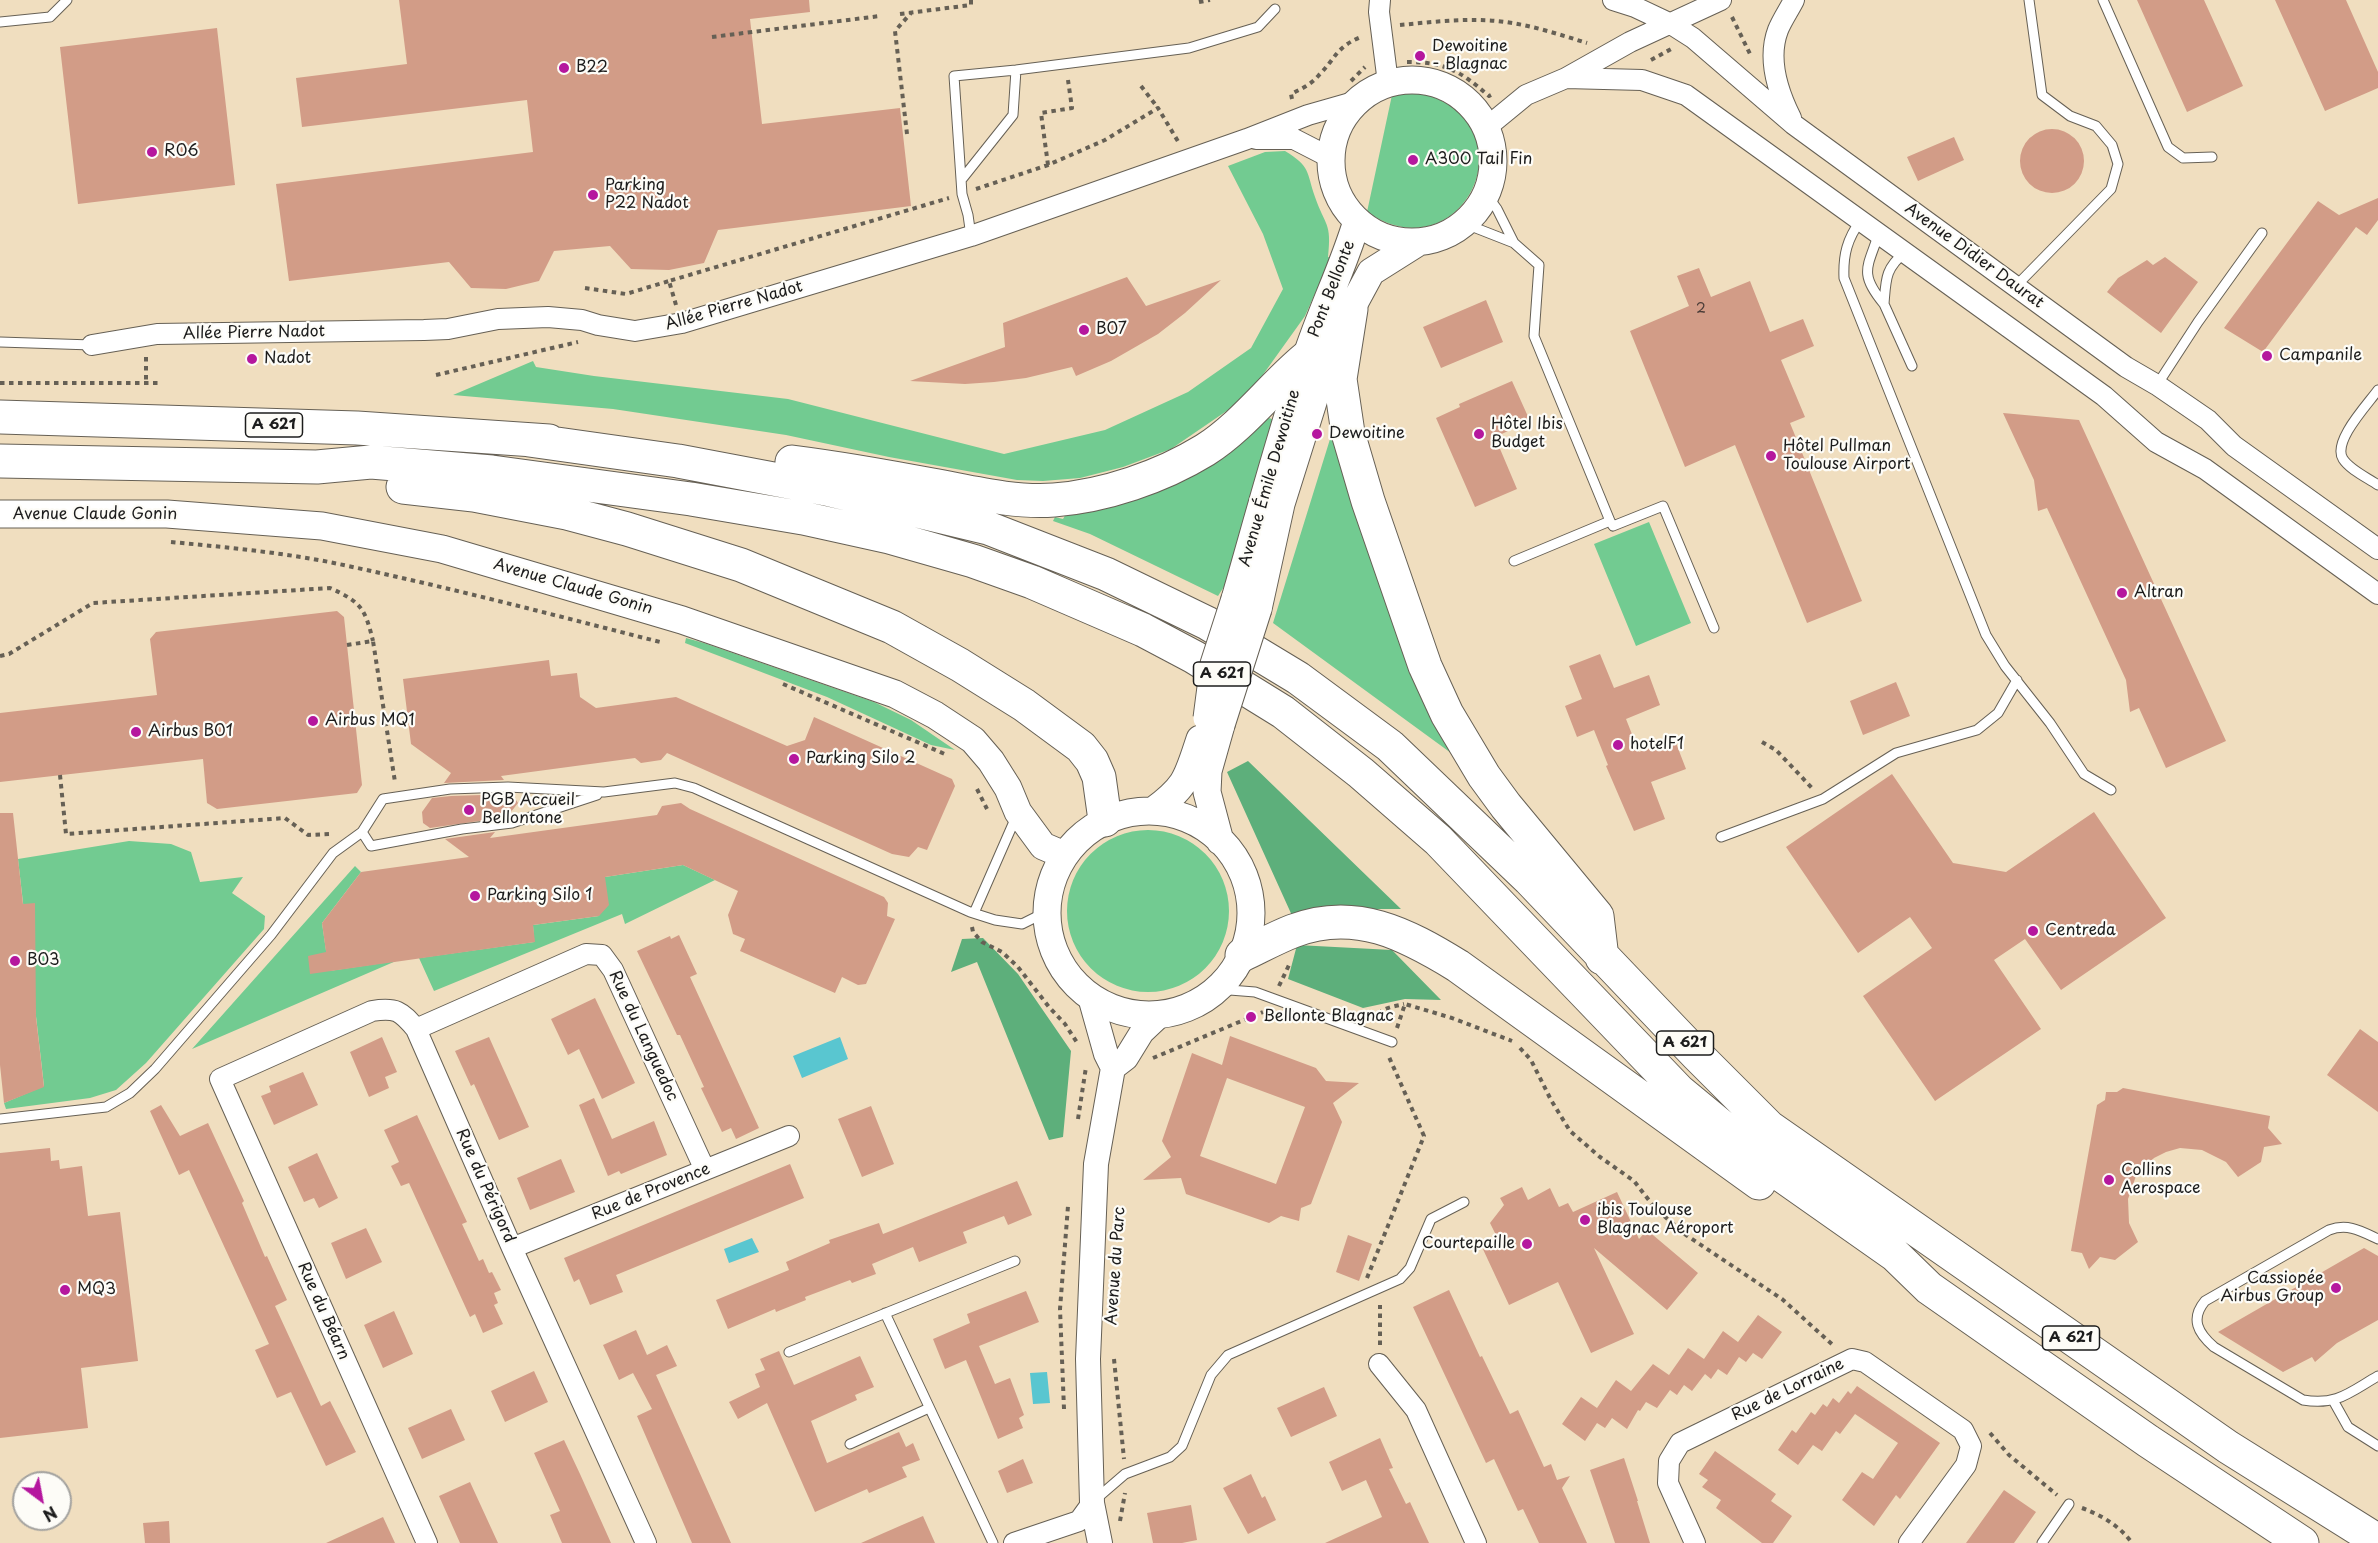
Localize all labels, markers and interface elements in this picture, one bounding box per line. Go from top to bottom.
place label: Dewoitine - Blagnac [1432,37,1508,75]
marker: Dewoitine - Blagnac [1413,49,1427,63]
place label: B22 [576,58,608,78]
marker: B22 [557,61,571,75]
place label: R06 [164,142,199,162]
marker: R06 [145,145,159,159]
place label: A300 Tail Fin [1425,150,1532,170]
marker: A300 Tail Fin [1406,153,1420,167]
place label: Parking P22 Nadot [605,176,689,214]
marker: Parking P22 Nadot [586,188,600,202]
street label: Avenue Didier Daurat [1901,199,2047,313]
street label: Pont Bellonte [1305,238,1359,340]
street label: Allée Pierre Nadot [663,277,805,335]
house number: 2 [1696,301,1706,317]
place label: B07 [1096,320,1127,340]
street label: Allée Pierre Nadot [183,322,325,344]
marker: B07 [1077,323,1091,337]
place label: Campanile [2279,346,2362,366]
place label: Nadot [264,349,311,369]
marker: Campanile [2260,349,2274,363]
marker: Nadot [245,352,259,366]
street label: Avenue Émile Dewoitine [1235,387,1305,569]
road number: A 621 [246,413,302,437]
place label: Hôtel Ibis Budget [1491,415,1563,453]
place label: Dewoitine [1329,424,1405,444]
marker: Dewoitine [1310,427,1324,441]
marker: Hôtel Ibis Budget [1472,427,1486,441]
place label: Hôtel Pullman Toulouse Airport [1783,437,1911,475]
marker: Hôtel Pullman Toulouse Airport [1764,449,1778,463]
street label: Avenue Claude Gonin [13,505,177,525]
street label: Avenue Claude Gonin [491,555,655,619]
place label: Altran [2134,583,2184,603]
marker: Altran [2115,586,2129,600]
road number: A 621 [1194,662,1250,686]
place label: Airbus MQ1 [325,711,415,731]
marker: Airbus MQ1 [306,714,320,728]
place label: Airbus B01 [148,722,233,742]
marker: Airbus B01 [129,725,143,739]
place label: hotelF1 [1630,735,1684,755]
marker: hotelF1 [1611,738,1625,752]
place label: Parking Silo 2 [806,749,916,769]
marker: Parking Silo 2 [787,752,801,766]
place label: PGB Accueil Bellontone [481,791,575,829]
marker: PGB Accueil Bellontone [462,803,476,817]
place label: Parking Silo 1 [487,886,592,906]
marker: Parking Silo 1 [468,889,482,903]
place label: Centreda [2045,921,2116,941]
marker: Centreda [2026,924,2040,938]
place label: B03 [27,951,59,971]
marker: B03 [8,954,22,968]
street label: Rue du Languedoc [604,968,682,1104]
place label: Bellonte Blagnac [1263,1007,1393,1027]
marker: Bellonte Blagnac [1244,1010,1258,1024]
road number: A 621 [1656,1031,1714,1055]
street label: Rue du Périgord [451,1126,519,1246]
street label: Rue de Provence [589,1160,713,1224]
place label: Collins Aerospace [2121,1161,2200,1199]
marker: Collins Aerospace [2102,1173,2116,1187]
place label: ibis Toulouse Blagnac Aéroport [1597,1201,1734,1239]
street label: Avenue du Parc [1102,1206,1130,1326]
marker: ibis Toulouse Blagnac Aéroport [1578,1213,1592,1227]
place label: Courtepaille [1422,1234,1515,1254]
marker: Courtepaille [1520,1237,1534,1251]
street label: Rue du Béarn [293,1259,353,1363]
place label: Cassiopée Airbus Group [2221,1269,2324,1307]
place label: MQ3 [77,1280,116,1300]
marker: Cassiopée Airbus Group [2329,1281,2343,1295]
marker: MQ3 [58,1283,72,1297]
road number: A 621 [2042,1326,2100,1350]
street label: Rue de Lorraine [1729,1355,1847,1425]
north arrow [12,1471,72,1531]
text: N [39,1501,62,1528]

